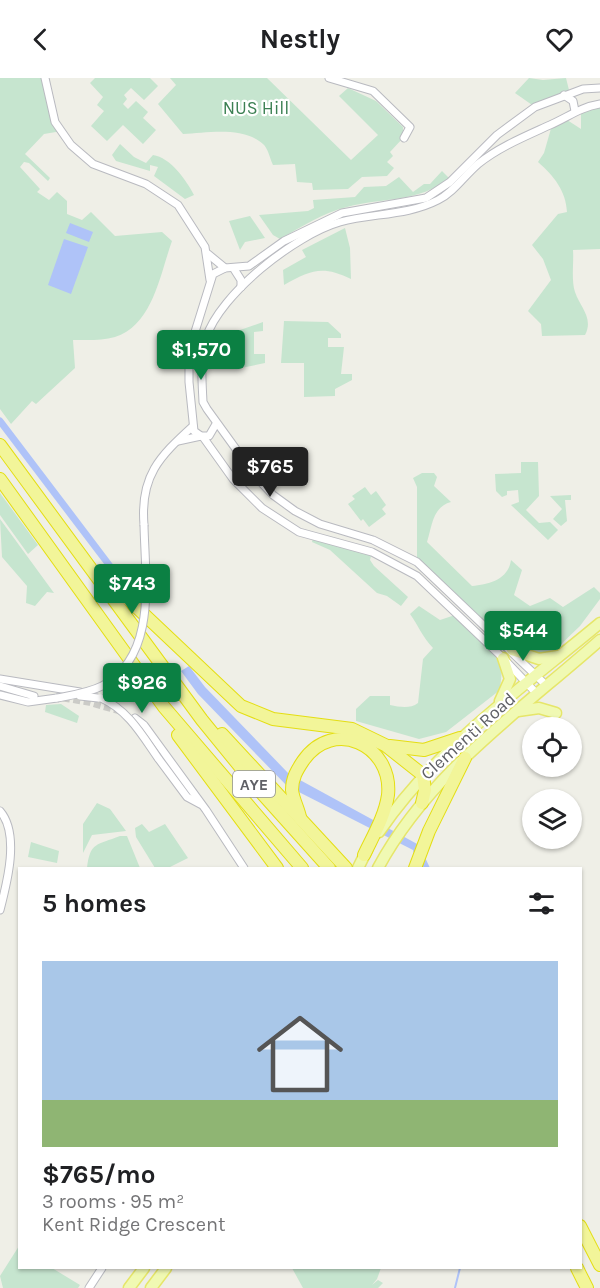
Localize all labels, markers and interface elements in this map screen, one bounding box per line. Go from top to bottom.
icon: back [24,23,57,56]
text: Nestly [260,23,340,55]
icon: heart [543,23,576,56]
park label: NUS Hill [223,97,289,119]
pin: $1,570 [152,330,250,381]
text: $1,570 [171,338,231,361]
pin: $765 [234,447,306,498]
text: $765 [246,455,294,478]
pin: $743 [96,564,168,615]
text: $743 [108,572,156,595]
pin: $544 [487,611,559,662]
text: $544 [498,619,548,642]
pin: $926 [106,663,178,714]
text: $926 [117,671,167,694]
street label: Clementi Road [416,688,520,784]
map controls [522,717,582,849]
button: locate [522,717,582,777]
road number: AYE [233,771,275,797]
button: layers [522,789,582,849]
icon: filters [525,887,558,920]
text: 5 homes [42,888,147,919]
icon: home [246,1000,354,1108]
text: $765/mo [42,1159,155,1190]
text: 3 rooms · 95 m² [42,1190,184,1213]
text: Kent Ridge Crescent [42,1213,226,1236]

